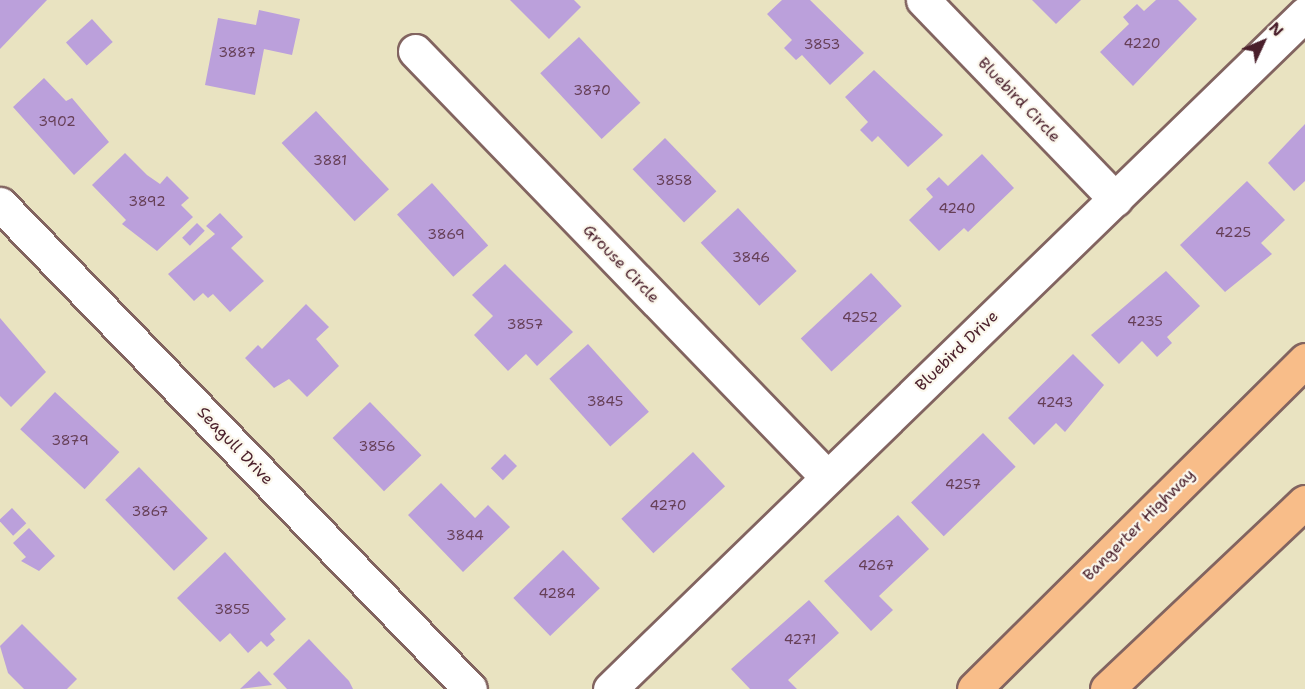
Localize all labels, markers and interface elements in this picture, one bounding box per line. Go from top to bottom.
north arrow [1233,12,1293,72]
text: N [1264,17,1288,41]
house number: 4220 [1123,35,1161,51]
house number: 3853 [804,36,840,52]
house number: 3887 [218,44,256,60]
street label: Bluebird Circle [974,54,1064,146]
house number: 3870 [573,82,611,98]
house number: 3902 [38,113,76,129]
house number: 3881 [313,152,347,168]
house number: 3858 [656,172,692,188]
house number: 3892 [128,193,166,209]
house number: 4240 [938,200,976,216]
street label: Grouse Circle [579,221,663,307]
house number: 4225 [1215,224,1251,240]
house number: 3869 [427,226,465,242]
house number: 3846 [732,249,770,265]
street label: Bluebird Drive [912,307,1002,395]
house number: 4252 [842,309,878,325]
house number: 4235 [1127,313,1163,329]
house number: 3857 [507,316,543,332]
house number: 3845 [587,393,623,409]
house number: 4243 [1037,394,1073,410]
street label: Seagull Drive [193,403,277,489]
house number: 3879 [51,432,89,448]
house number: 3856 [358,438,396,454]
street label: Bangerter Highway [1079,465,1199,585]
house number: 4257 [945,476,981,492]
house number: 4270 [650,497,686,513]
house number: 3867 [132,503,168,519]
house number: 3844 [446,527,484,543]
house number: 4267 [858,557,894,573]
house number: 4284 [538,585,576,601]
house number: 3855 [214,601,250,617]
house number: 4271 [784,631,816,647]

